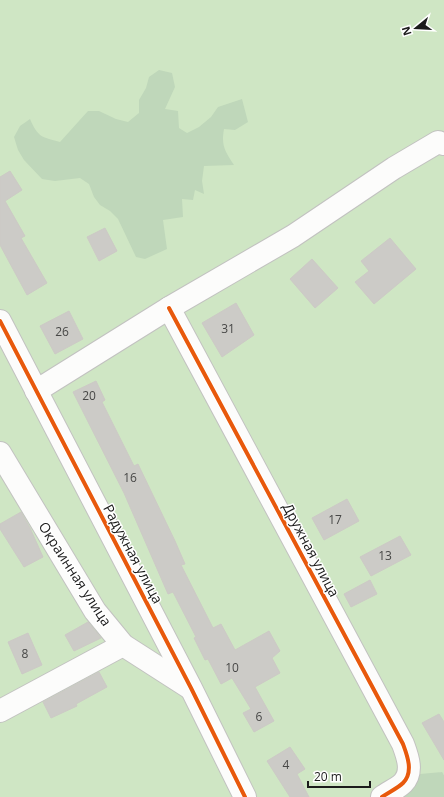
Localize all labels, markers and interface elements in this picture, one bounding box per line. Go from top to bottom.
north arrow [396,8,436,48]
text: N [397,25,415,38]
house number: 31 [221,320,235,337]
house number: 26 [55,323,69,340]
house number: 20 [82,387,96,404]
house number: 16 [123,469,137,486]
street label: Дружная улица [279,499,344,600]
street label: Радужная улица [99,501,168,607]
house number: 17 [328,511,342,528]
street label: Окраинная улица [35,518,116,630]
house number: 13 [378,547,392,564]
house number: 8 [22,645,29,662]
house number: 10 [225,659,239,676]
house number: 6 [256,708,263,725]
house number: 4 [283,756,290,773]
scale bar [308,763,370,789]
text: 20 m [314,768,342,785]

